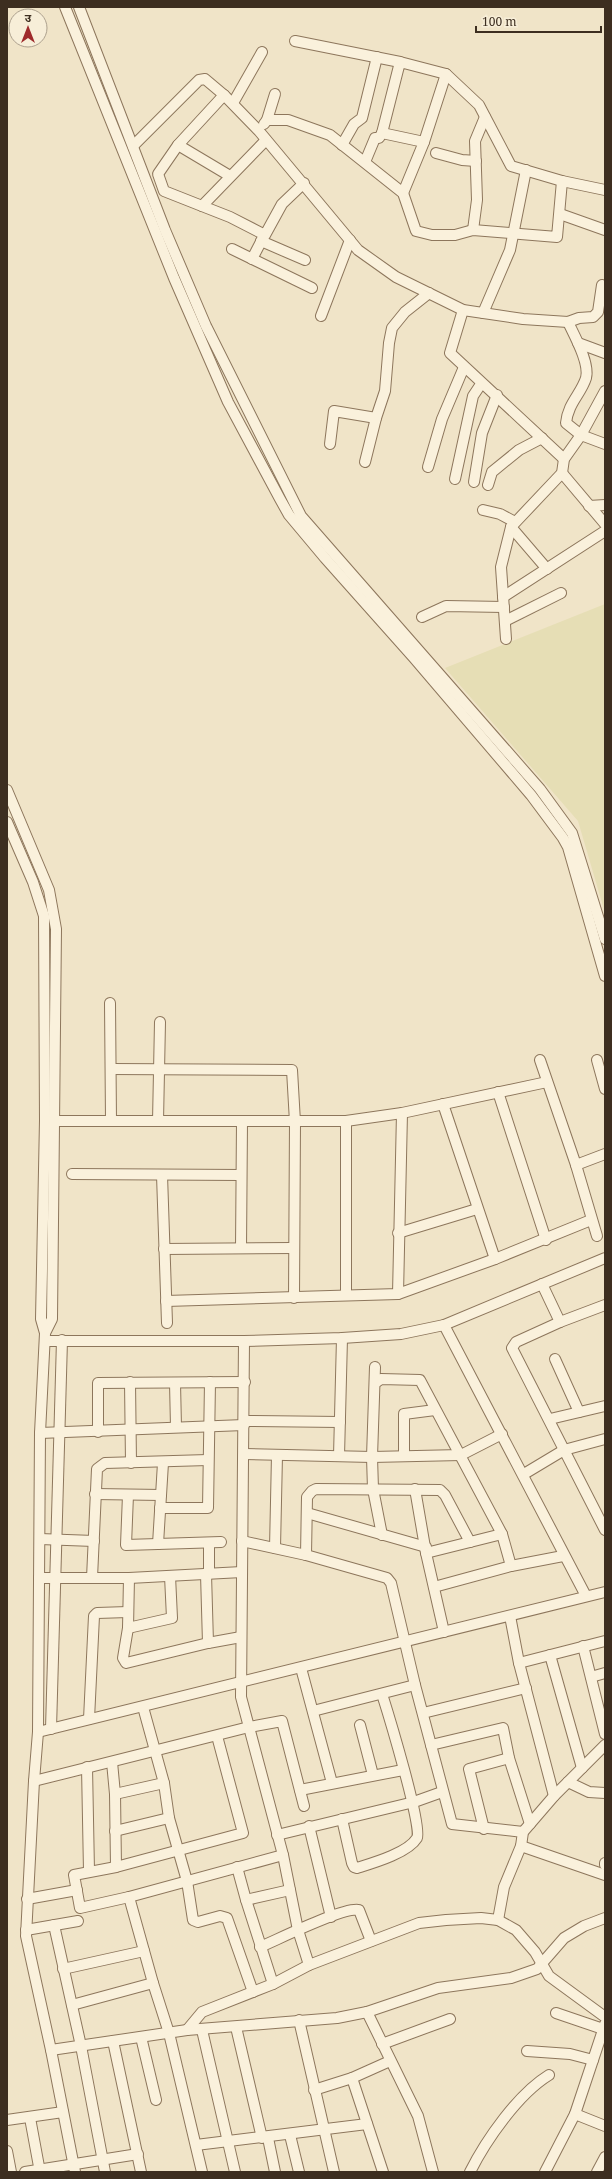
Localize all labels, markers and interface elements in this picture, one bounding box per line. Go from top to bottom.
north arrow [8,8,48,48]
scale bar [476,8,601,34]
text: उ [25,10,32,25]
text: 100 m [482,13,517,30]

